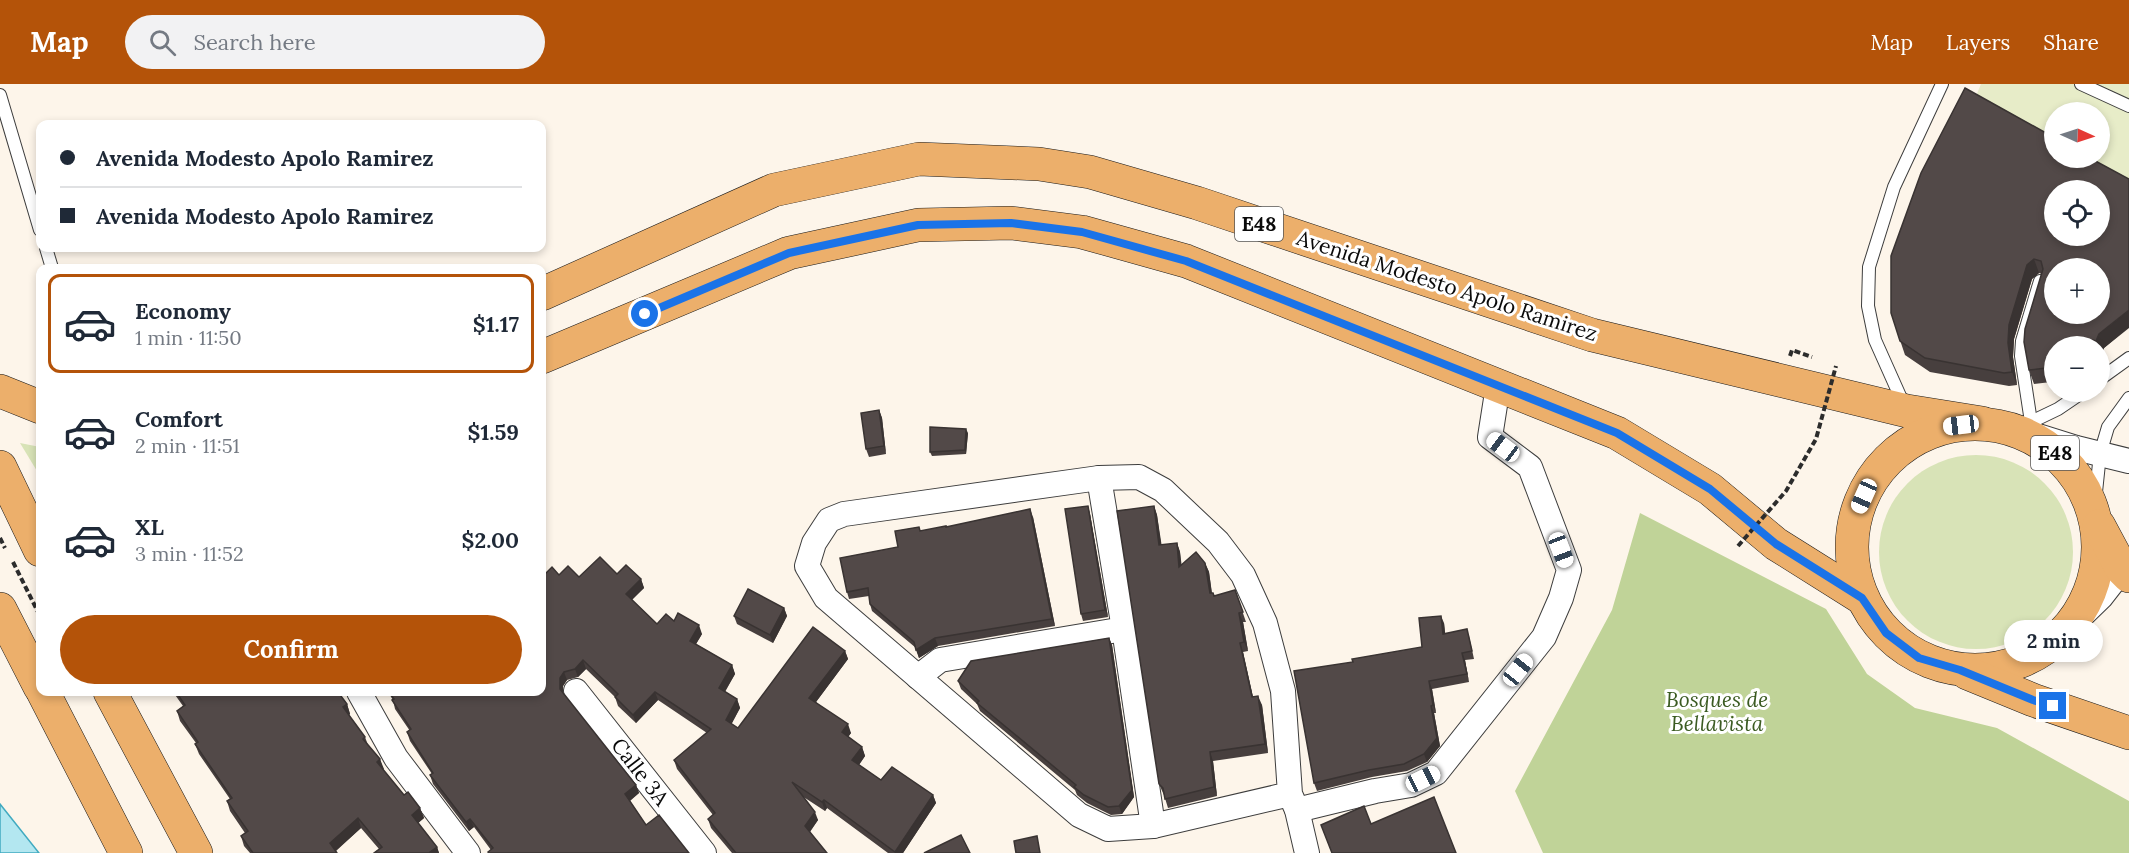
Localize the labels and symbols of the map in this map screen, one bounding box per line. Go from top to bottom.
north arrow [2044,102,2110,168]
road number: E48 [1235,207,1283,241]
street label: Avenida Modesto Apolo Ramirez [1293,224,1601,347]
route start [631,300,658,327]
car [1942,414,1980,436]
car [1483,429,1523,465]
road number: E48 [2031,436,2079,470]
car [1848,476,1880,516]
car [1546,530,1576,570]
callout: 2 min [2004,619,2102,661]
car [1500,650,1536,690]
park label: Bosques de Bellavista [1666,686,1768,737]
route end [2039,692,2066,719]
street label: Calle 3A [606,732,676,812]
car [1403,763,1443,795]

